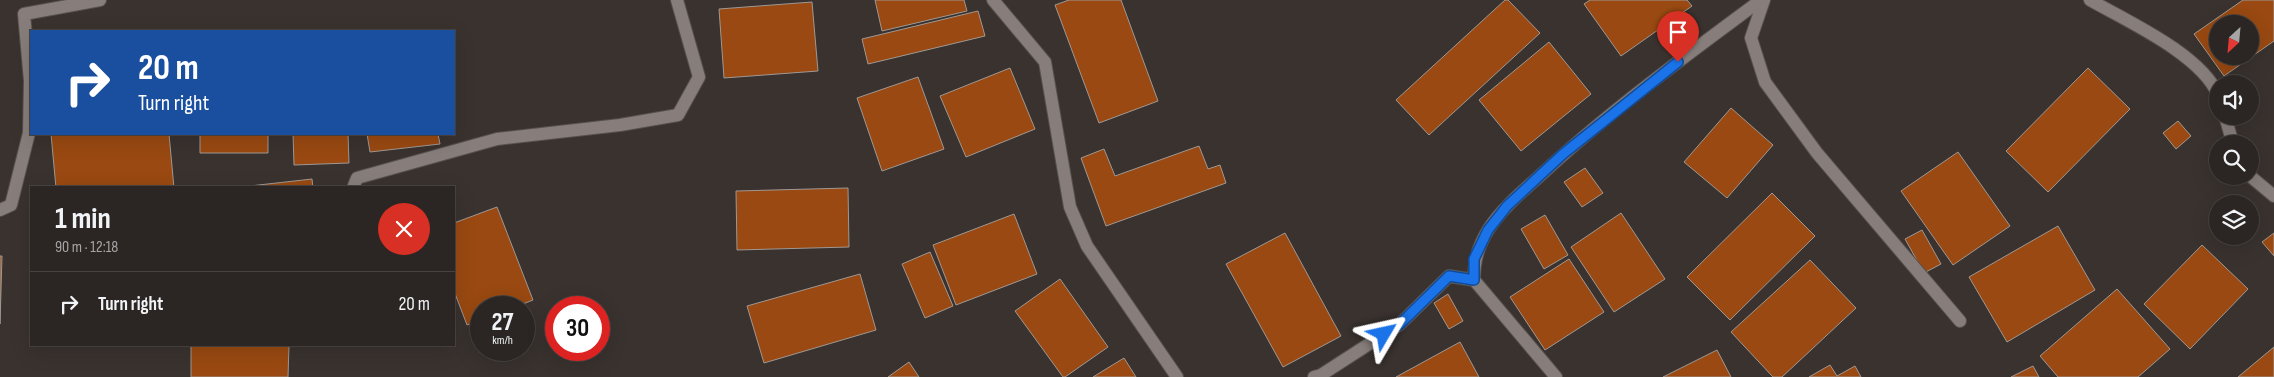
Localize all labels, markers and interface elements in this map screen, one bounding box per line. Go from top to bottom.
pin [1657,11,1699,62]
north arrow [2209,15,2259,65]
map controls [2209,15,2259,245]
icon: arrive [1664,18,1692,46]
text: 20 m [138,47,199,90]
icon: right [55,50,120,115]
button: sound [2209,75,2259,125]
text: Turn right [138,90,209,117]
button: search [2209,135,2259,185]
button: layers [2209,195,2259,245]
text: 1 min [55,201,111,237]
button: close [378,203,430,255]
text: 90 m · 12:18 [55,238,118,257]
icon: right [55,290,83,318]
text: Turn right [98,293,163,316]
text: 20 m [398,293,430,316]
speed limit sign: 30 [545,296,610,361]
text: 27 [492,307,513,338]
position arrow [1357,307,1409,359]
text: km/h [492,333,513,348]

